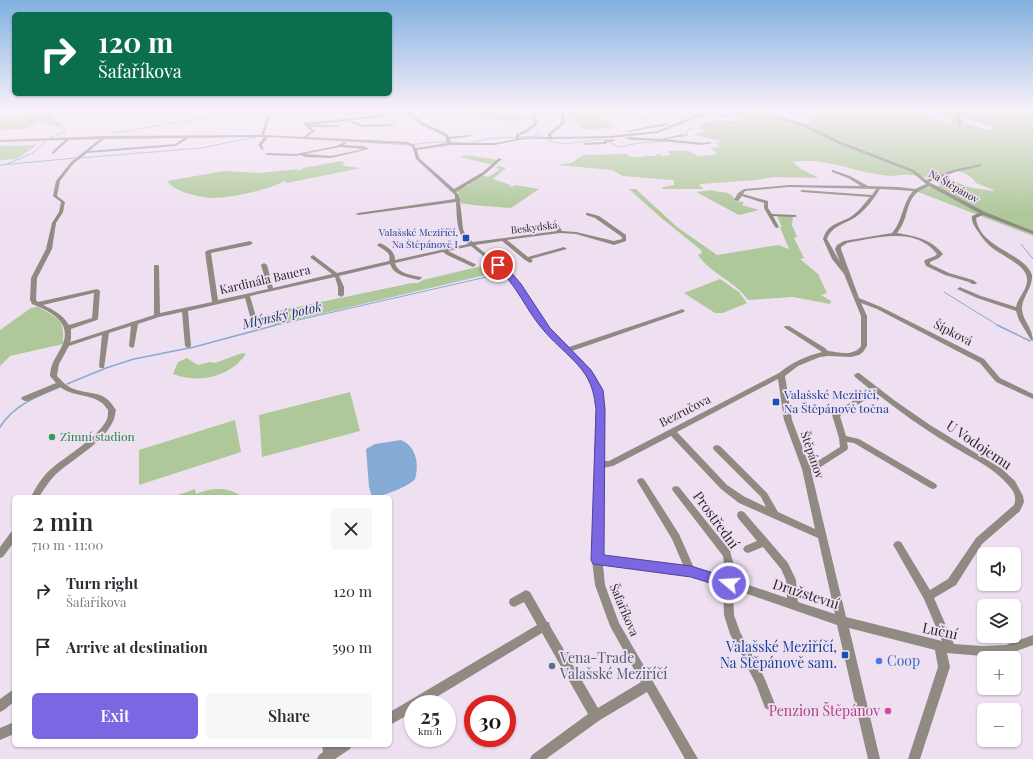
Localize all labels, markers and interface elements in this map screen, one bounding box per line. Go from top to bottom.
text: 120 m [98,23,173,60]
icon: right [32,28,84,80]
text: Šafaříkova [98,59,182,83]
street label: Na Štěpánov [927,166,982,206]
street label: Beskydská [510,217,558,237]
place label: Valašské Meziříčí, Na Štěpánově I [378,225,458,251]
marker: Valašské Meziříčí, Na Štěpánově I [461,233,471,243]
pin [481,248,515,282]
icon: arrive [487,254,509,276]
street label: Kardinála Bauera [218,261,312,297]
water label: Mlýnský potok [240,297,323,332]
street label: Šípková [931,316,976,349]
place label: Valašské Meziříčí, Na Štěpánově točna [783,386,889,416]
street label: Bezručova [656,390,713,430]
marker: Valašské Meziříčí, Na Štěpánově točna [771,397,781,407]
street label: U Vodojemu [943,416,1016,474]
place label: Zimní stadion [60,428,135,444]
street label: Štěpánov [797,429,829,481]
marker: Zimní stadion [47,432,57,442]
street label: Prostřední [689,487,744,552]
text: 2 min [32,505,93,537]
button: close [330,508,372,550]
text: 710 m · 11:00 [32,536,103,553]
map controls [977,547,1021,747]
button: sound [977,547,1021,591]
position arrow [708,562,750,604]
text: Turn right [66,573,139,593]
street label: Družstevní [771,574,842,613]
icon: right [32,580,54,602]
text: 120 m [333,581,372,601]
street label: Šafaříkova [607,581,643,638]
text: Šafaříkova [66,593,126,610]
button: layers [977,599,1021,643]
street label: Luční [921,618,960,644]
icon: arrive [32,636,54,658]
text: Arrive at destination [66,637,208,657]
text: 590 m [332,637,372,657]
place label: Valašské Meziříčí, Na Štěpánově sam. [720,637,837,672]
place label: Vena-Trade Valašské Meziříčí [559,648,667,683]
marker: Valašské Meziříčí, Na Štěpánově sam. [840,650,850,660]
place label: Coop [887,651,920,670]
button: + [977,651,1021,695]
marker: Coop [874,656,884,666]
marker: Vena-Trade Valašské Meziříčí [547,661,557,671]
button: Exit [32,693,198,739]
button: Share [206,693,372,739]
speed limit sign: 30 [464,695,516,747]
place label: Penzion Štěpánov [769,701,880,720]
text: 25 [420,702,440,729]
button: − [977,703,1021,747]
marker: Penzion Štěpánov [883,706,893,716]
text: km/h [418,724,442,738]

